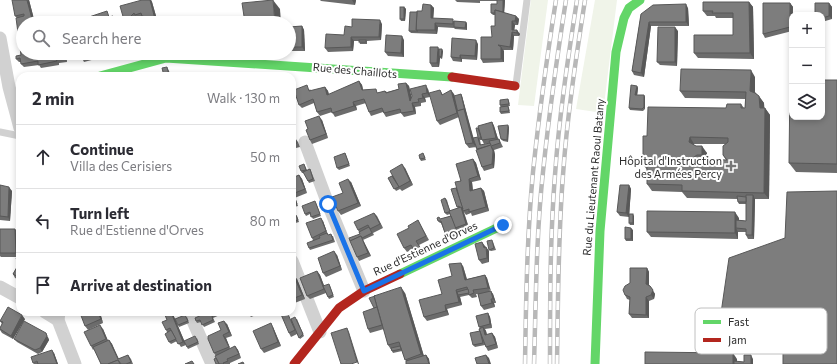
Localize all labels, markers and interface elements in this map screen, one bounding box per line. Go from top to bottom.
map controls [789,12,825,120]
button: + [789,12,825,48]
search box [16,16,296,60]
icon: search [30,27,52,49]
text: Search here [62,29,141,47]
button: − [789,48,825,84]
street label: Rue des Chaillots [312,60,398,80]
button: layers [789,84,825,120]
text: 2 min [32,88,74,109]
text: Walk · 130 m [207,90,280,106]
street label: Rue du Lieutenant Raoul Batany [580,97,606,256]
text: Continue [70,140,134,158]
icon: ahead [32,146,54,168]
text: 50 m [250,149,280,165]
place label: Hôpital d'Instruction des Armées Percy [619,154,722,180]
text: Villa des Cerisiers [70,158,172,174]
marker: Hôpital d'Instruction des Armées Percy [725,160,737,172]
route start [319,195,337,213]
text: Turn left [70,204,129,222]
icon: left [32,210,54,232]
text: 80 m [250,213,280,229]
route end [494,216,512,234]
street label: Rue d'Estienne d'Orves [371,218,479,278]
text: Rue d'Estienne d'Orves [70,222,204,238]
icon: arrive [32,274,54,296]
text: Arrive at destination [70,276,212,294]
legend [695,308,827,354]
text: Fast [728,315,750,328]
text: Jam [728,333,747,347]

